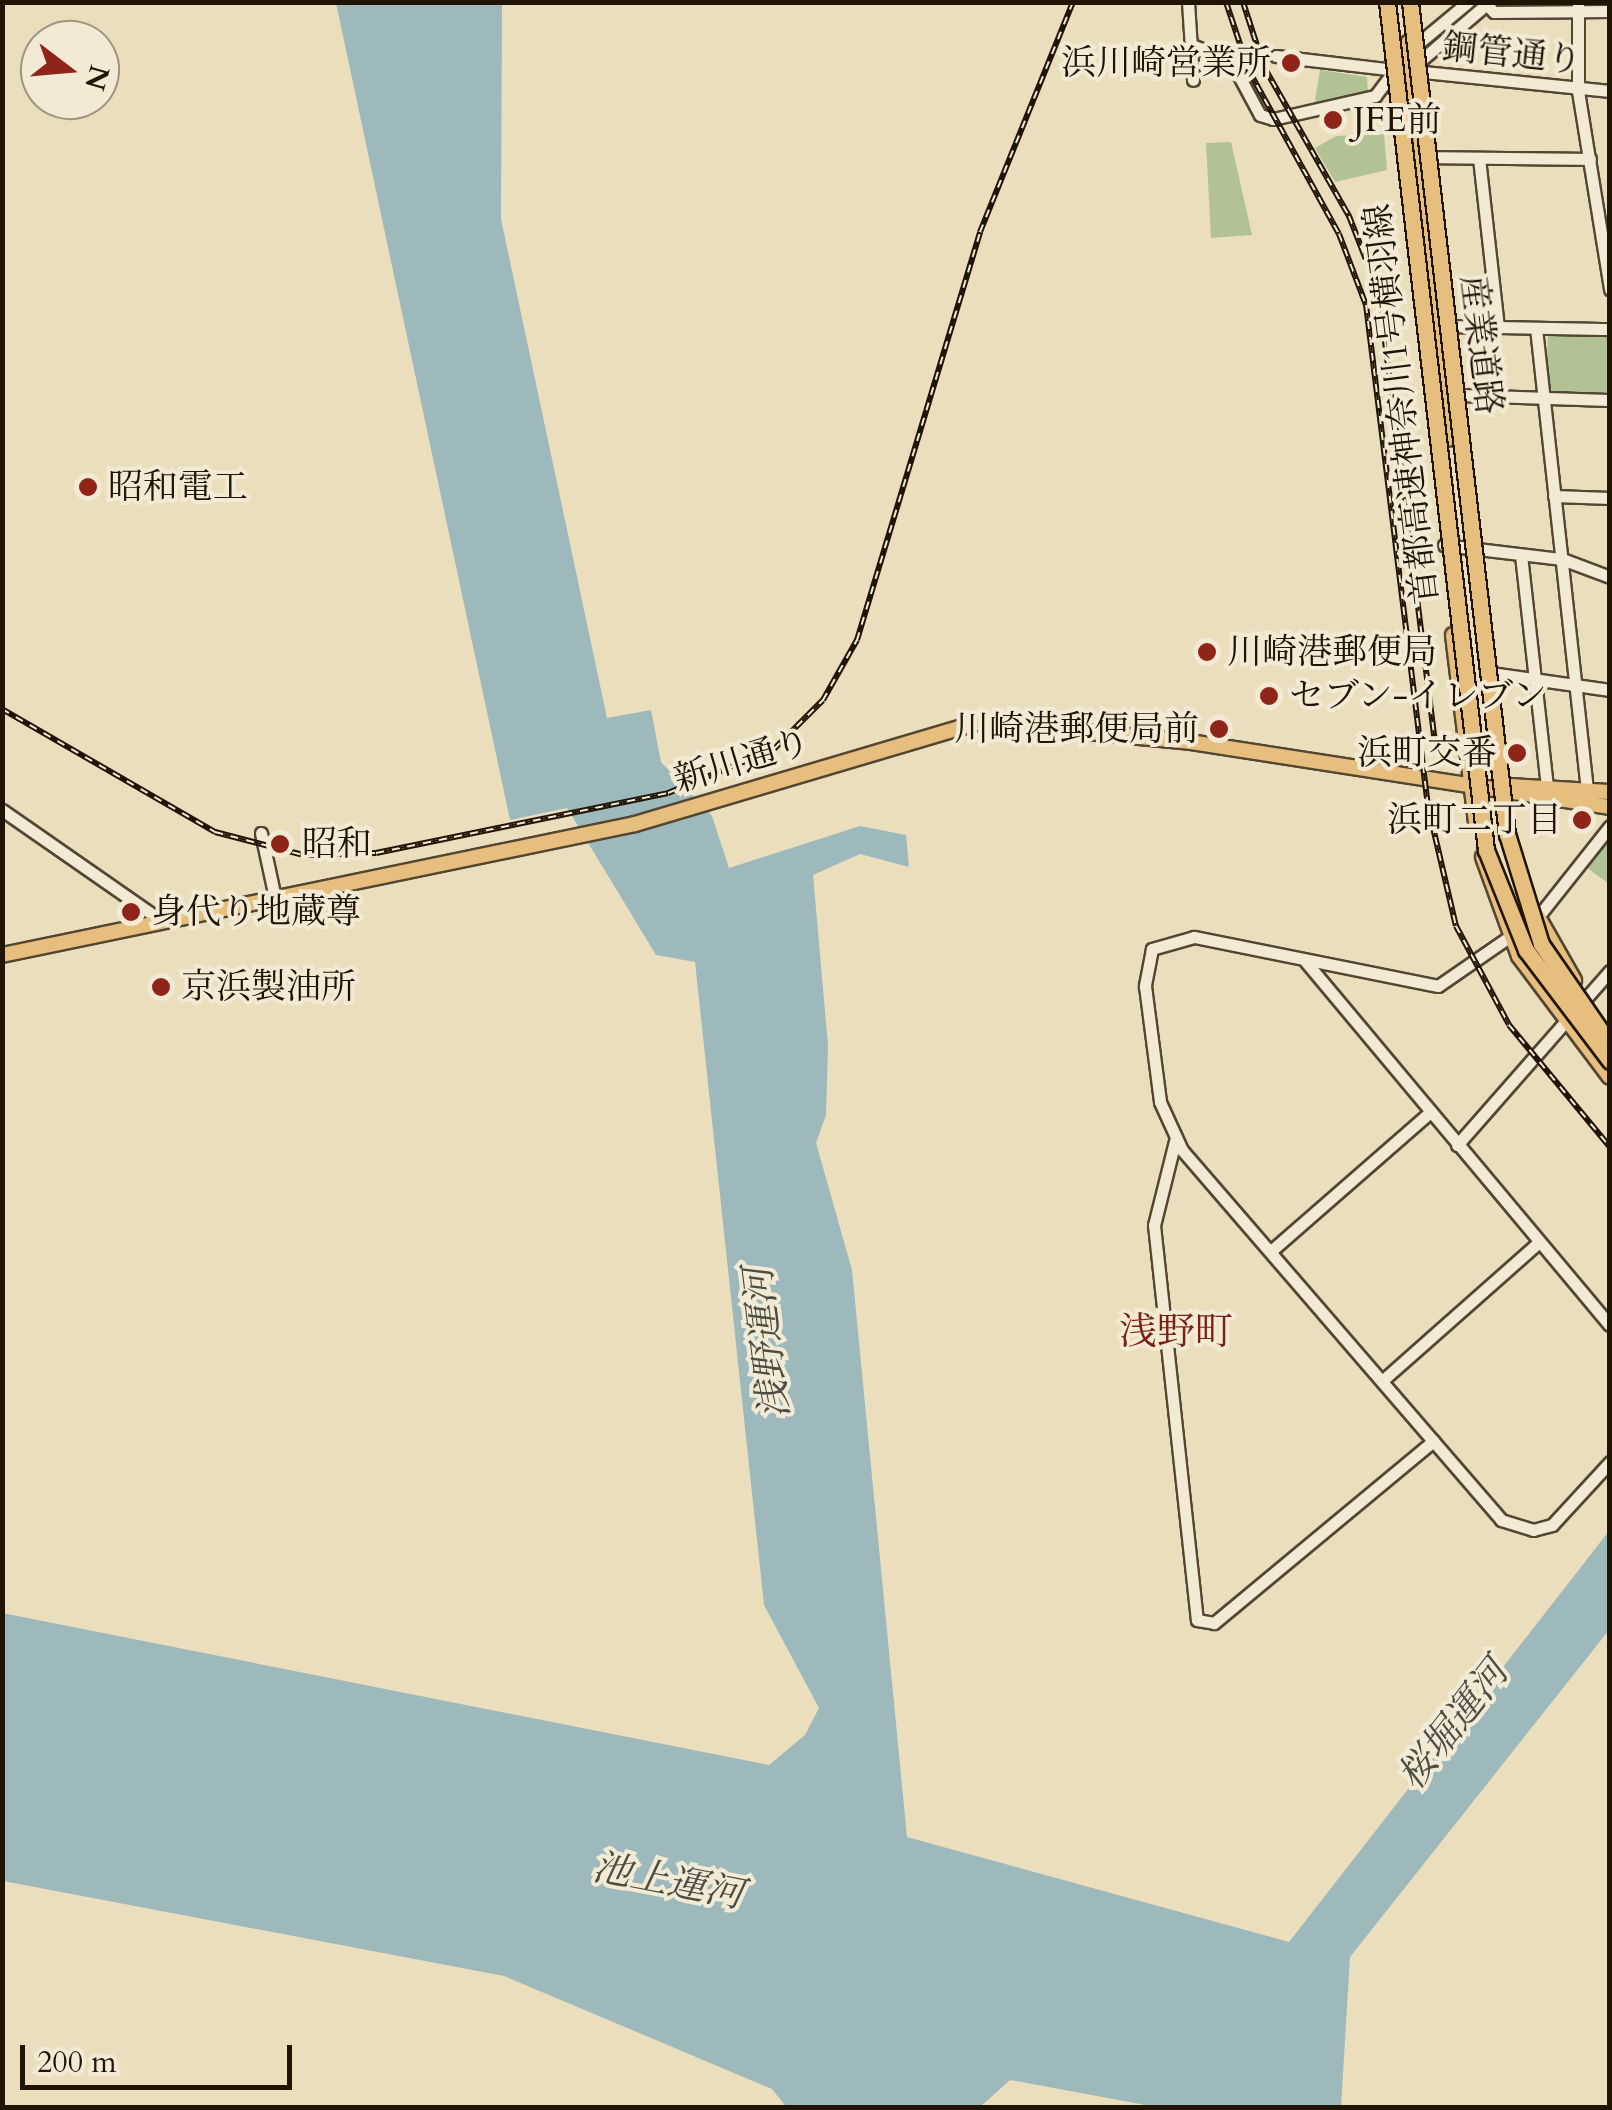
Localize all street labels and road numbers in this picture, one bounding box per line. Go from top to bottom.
street label: 鋼管通り [1440,26,1584,82]
street label: 首都高速神奈川1号横羽線 [1357,201,1447,607]
street label: 産業道路 [1452,273,1510,417]
street label: 新川通り [669,720,815,802]

